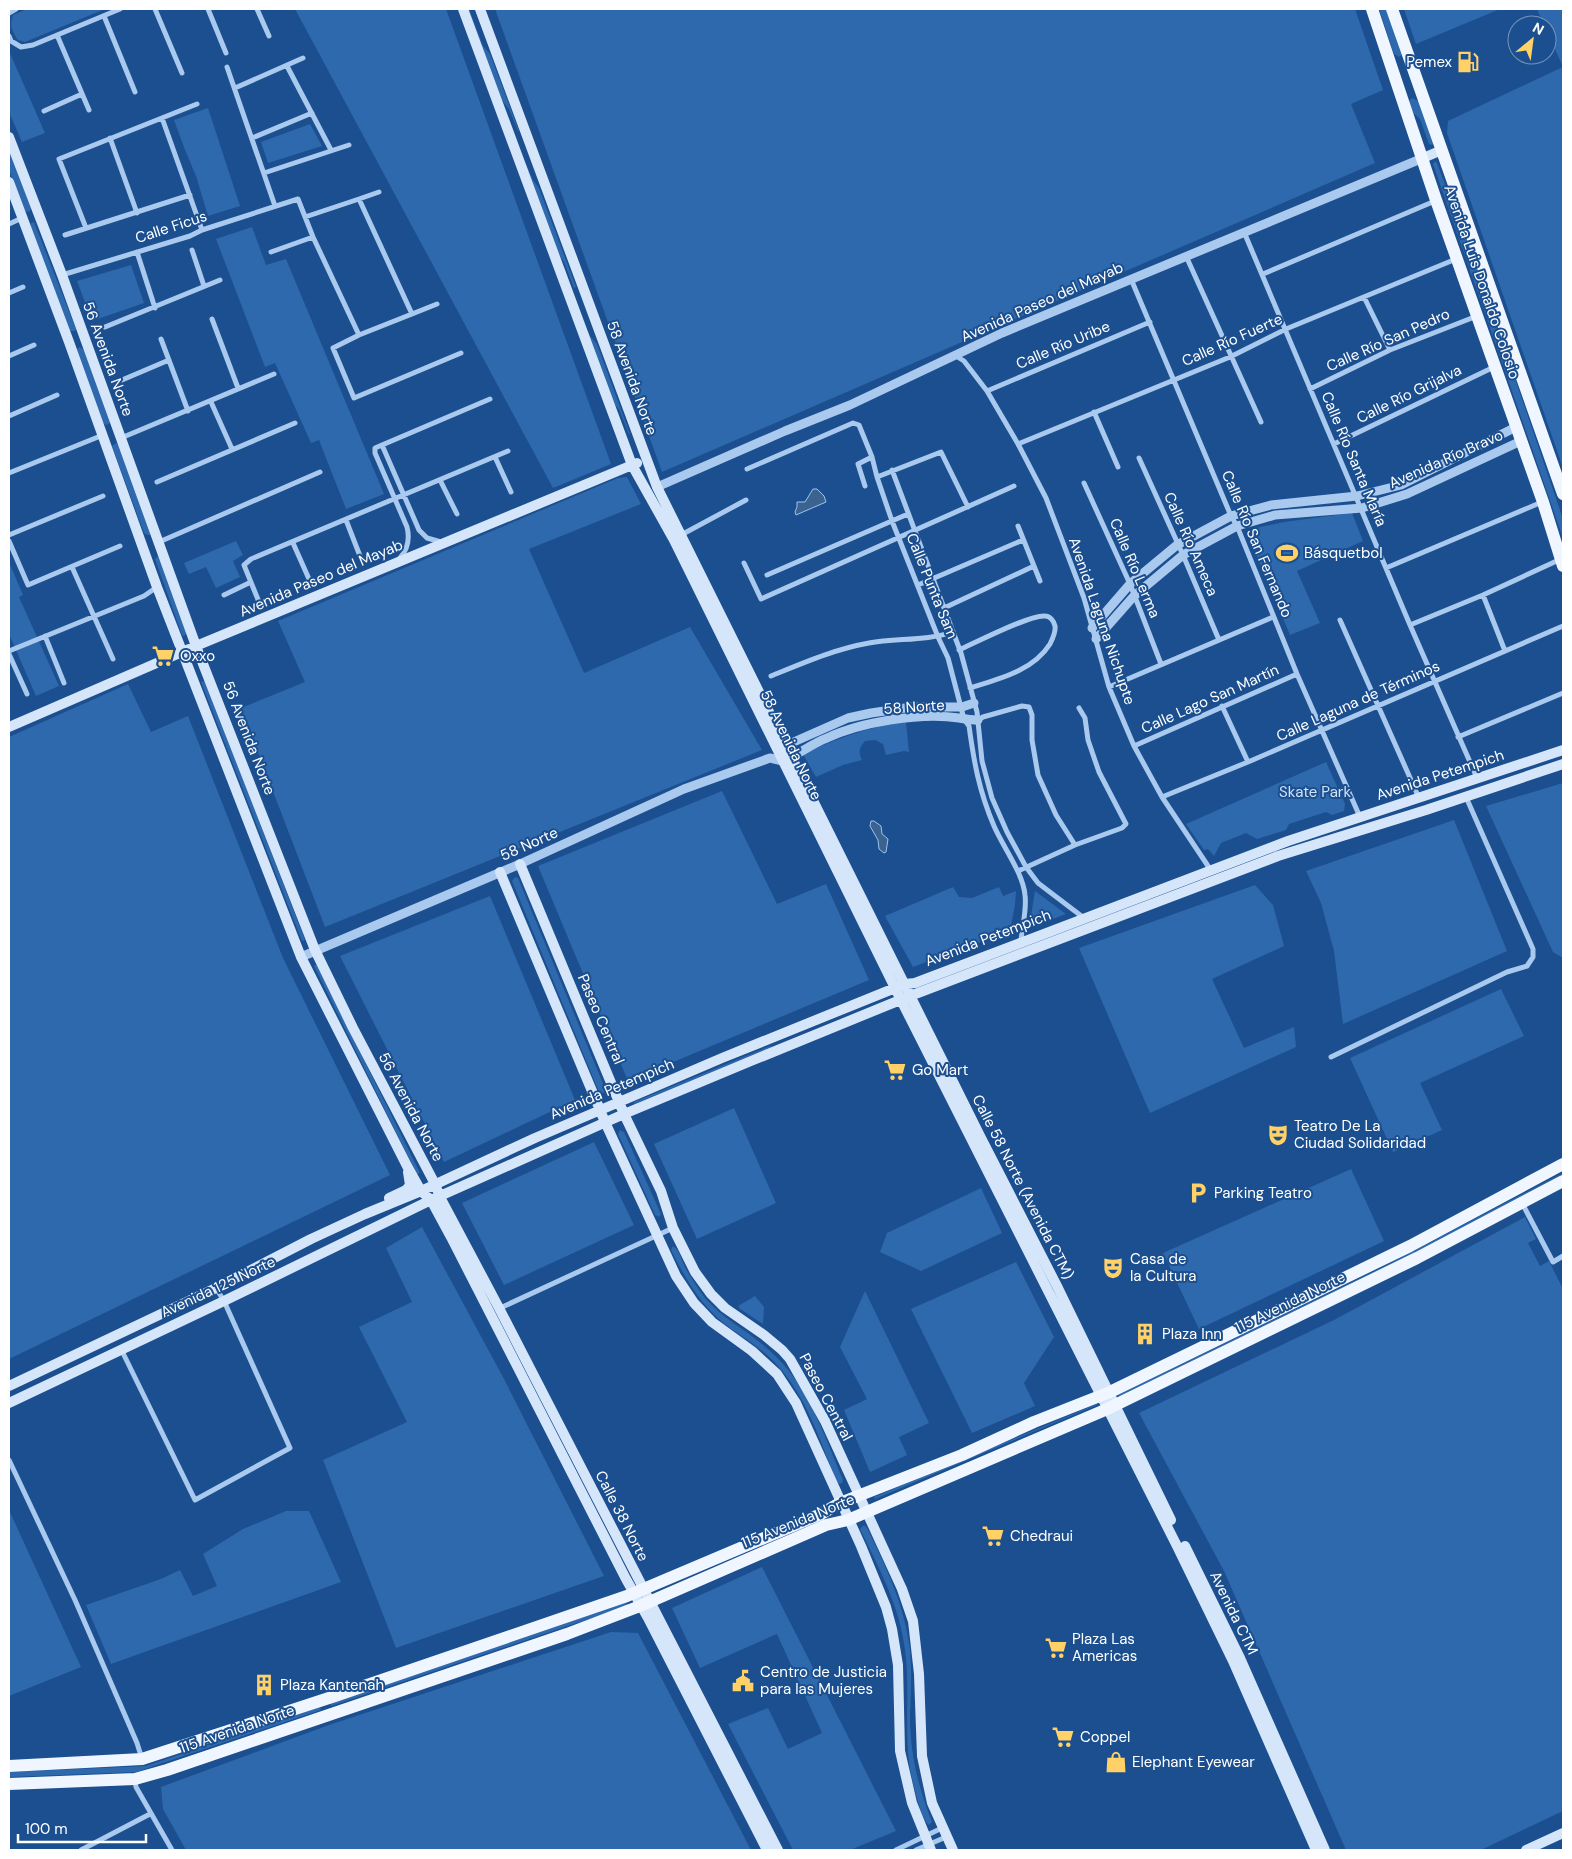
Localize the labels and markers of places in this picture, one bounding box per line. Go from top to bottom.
fuel station icon: Pemex [1455,49,1481,75]
place label: Pemex [1406,52,1453,72]
sports icon: Básquetbol [1274,540,1300,566]
place label: Básquetbol [1304,543,1383,563]
supermarket icon: Oxxo [150,643,176,669]
place label: Oxxo [180,646,215,666]
supermarket icon: Go Mart [882,1057,908,1083]
place label: Go Mart [912,1060,969,1080]
place label: Teatro De La Ciudad Solidaridad [1294,1116,1426,1153]
theatre icon: Teatro De La Ciudad Solidaridad [1265,1122,1291,1148]
parking icon: Parking Teatro [1185,1180,1211,1206]
place label: Parking Teatro [1214,1183,1312,1203]
place label: Casa de la Cultura [1130,1249,1196,1286]
theatre icon: Casa de la Cultura [1100,1255,1126,1281]
building icon: Plaza Inn [1132,1321,1158,1347]
place label: Plaza Inn [1162,1324,1222,1344]
supermarket icon: Chedraui [980,1523,1006,1549]
place label: Chedraui [1010,1526,1073,1546]
place label: Plaza Las Americas [1072,1629,1137,1666]
supermarket icon: Plaza Las Americas [1043,1635,1069,1661]
place label: Centro de Justicia para las Mujeres [760,1662,887,1699]
public building icon: Centro de Justicia para las Mujeres [730,1668,756,1694]
building icon: Plaza Kantenah [251,1672,277,1698]
place label: Plaza Kantenah [280,1675,384,1695]
supermarket icon: Coppel [1050,1724,1076,1750]
place label: Coppel [1080,1727,1130,1747]
shop icon: Elephant Eyewear [1103,1749,1129,1775]
place label: Elephant Eyewear [1132,1752,1255,1772]

